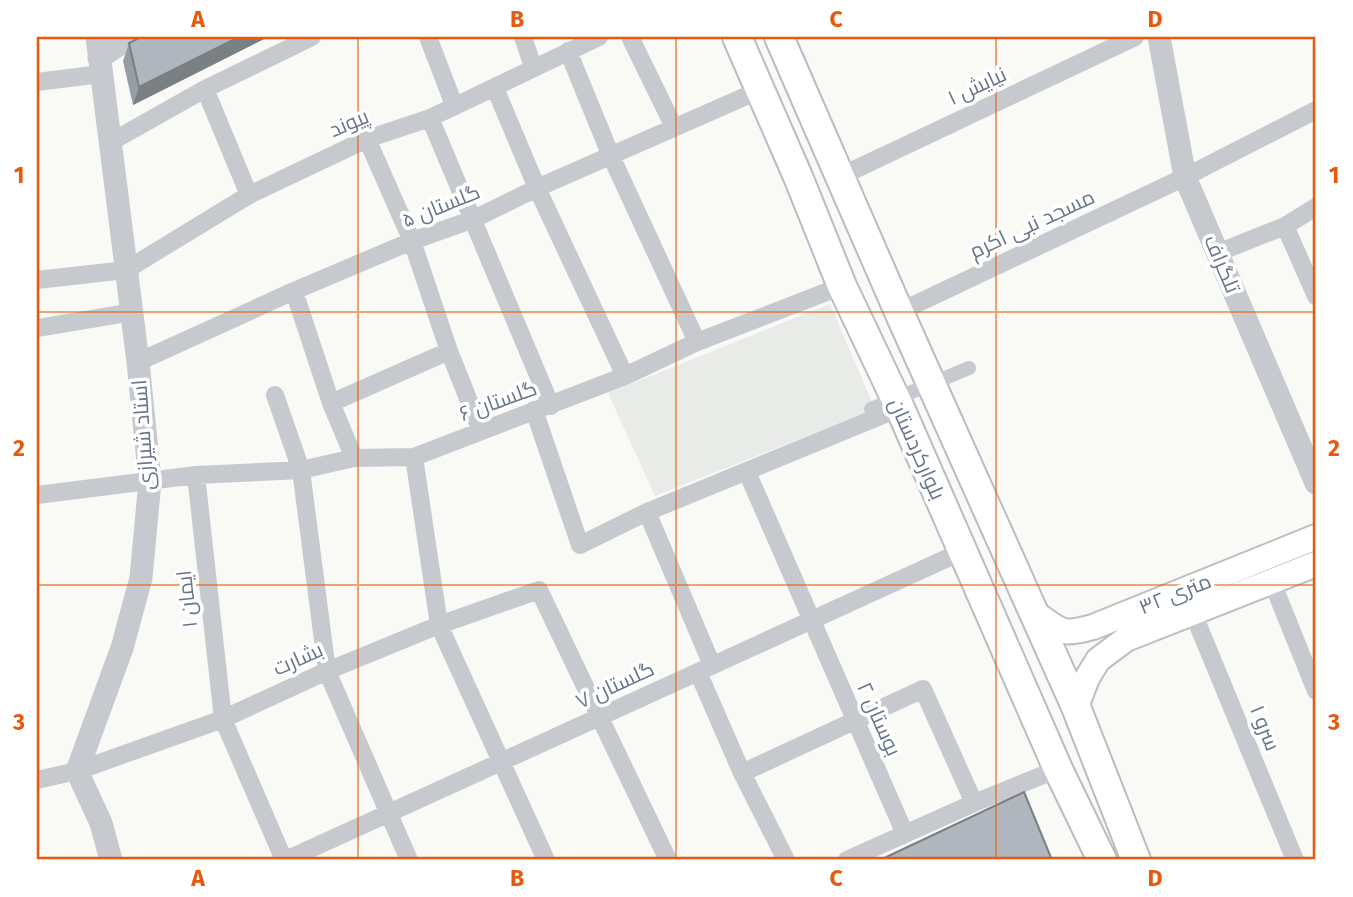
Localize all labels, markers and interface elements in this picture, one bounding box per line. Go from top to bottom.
text: A [190,5,205,33]
text: B [510,5,524,33]
text: C [829,5,843,33]
text: D [1148,5,1163,33]
street label: نیایش ۱ [943,61,1011,111]
street label: پیوند [325,103,374,144]
text: 1 [14,161,24,189]
text: 1 [1329,161,1339,189]
street label: گلستان ۵ [398,179,484,233]
street label: مسجد نبی اکرم [965,184,1099,265]
street label: تلگراف [1198,231,1246,297]
street label: گلستان ۶ [456,375,540,427]
street label: استاد شیرازی [126,379,160,491]
street label: بلوارکردستان [883,394,951,504]
text: 2 [13,434,25,462]
text: 2 [1328,434,1340,462]
street label: ۳۲ متری [1135,568,1215,620]
street label: ایمان ۱ [171,569,203,629]
street label: بشارت [269,637,327,681]
street label: گلستان ۷ [572,656,658,714]
street label: بوستان ۲ [851,678,907,760]
street label: سرو ۱ [1244,701,1286,755]
text: 3 [12,708,25,736]
text: 3 [1327,708,1340,736]
text: A [190,864,205,892]
text: B [510,864,524,892]
text: C [829,864,843,892]
text: D [1148,864,1163,892]

